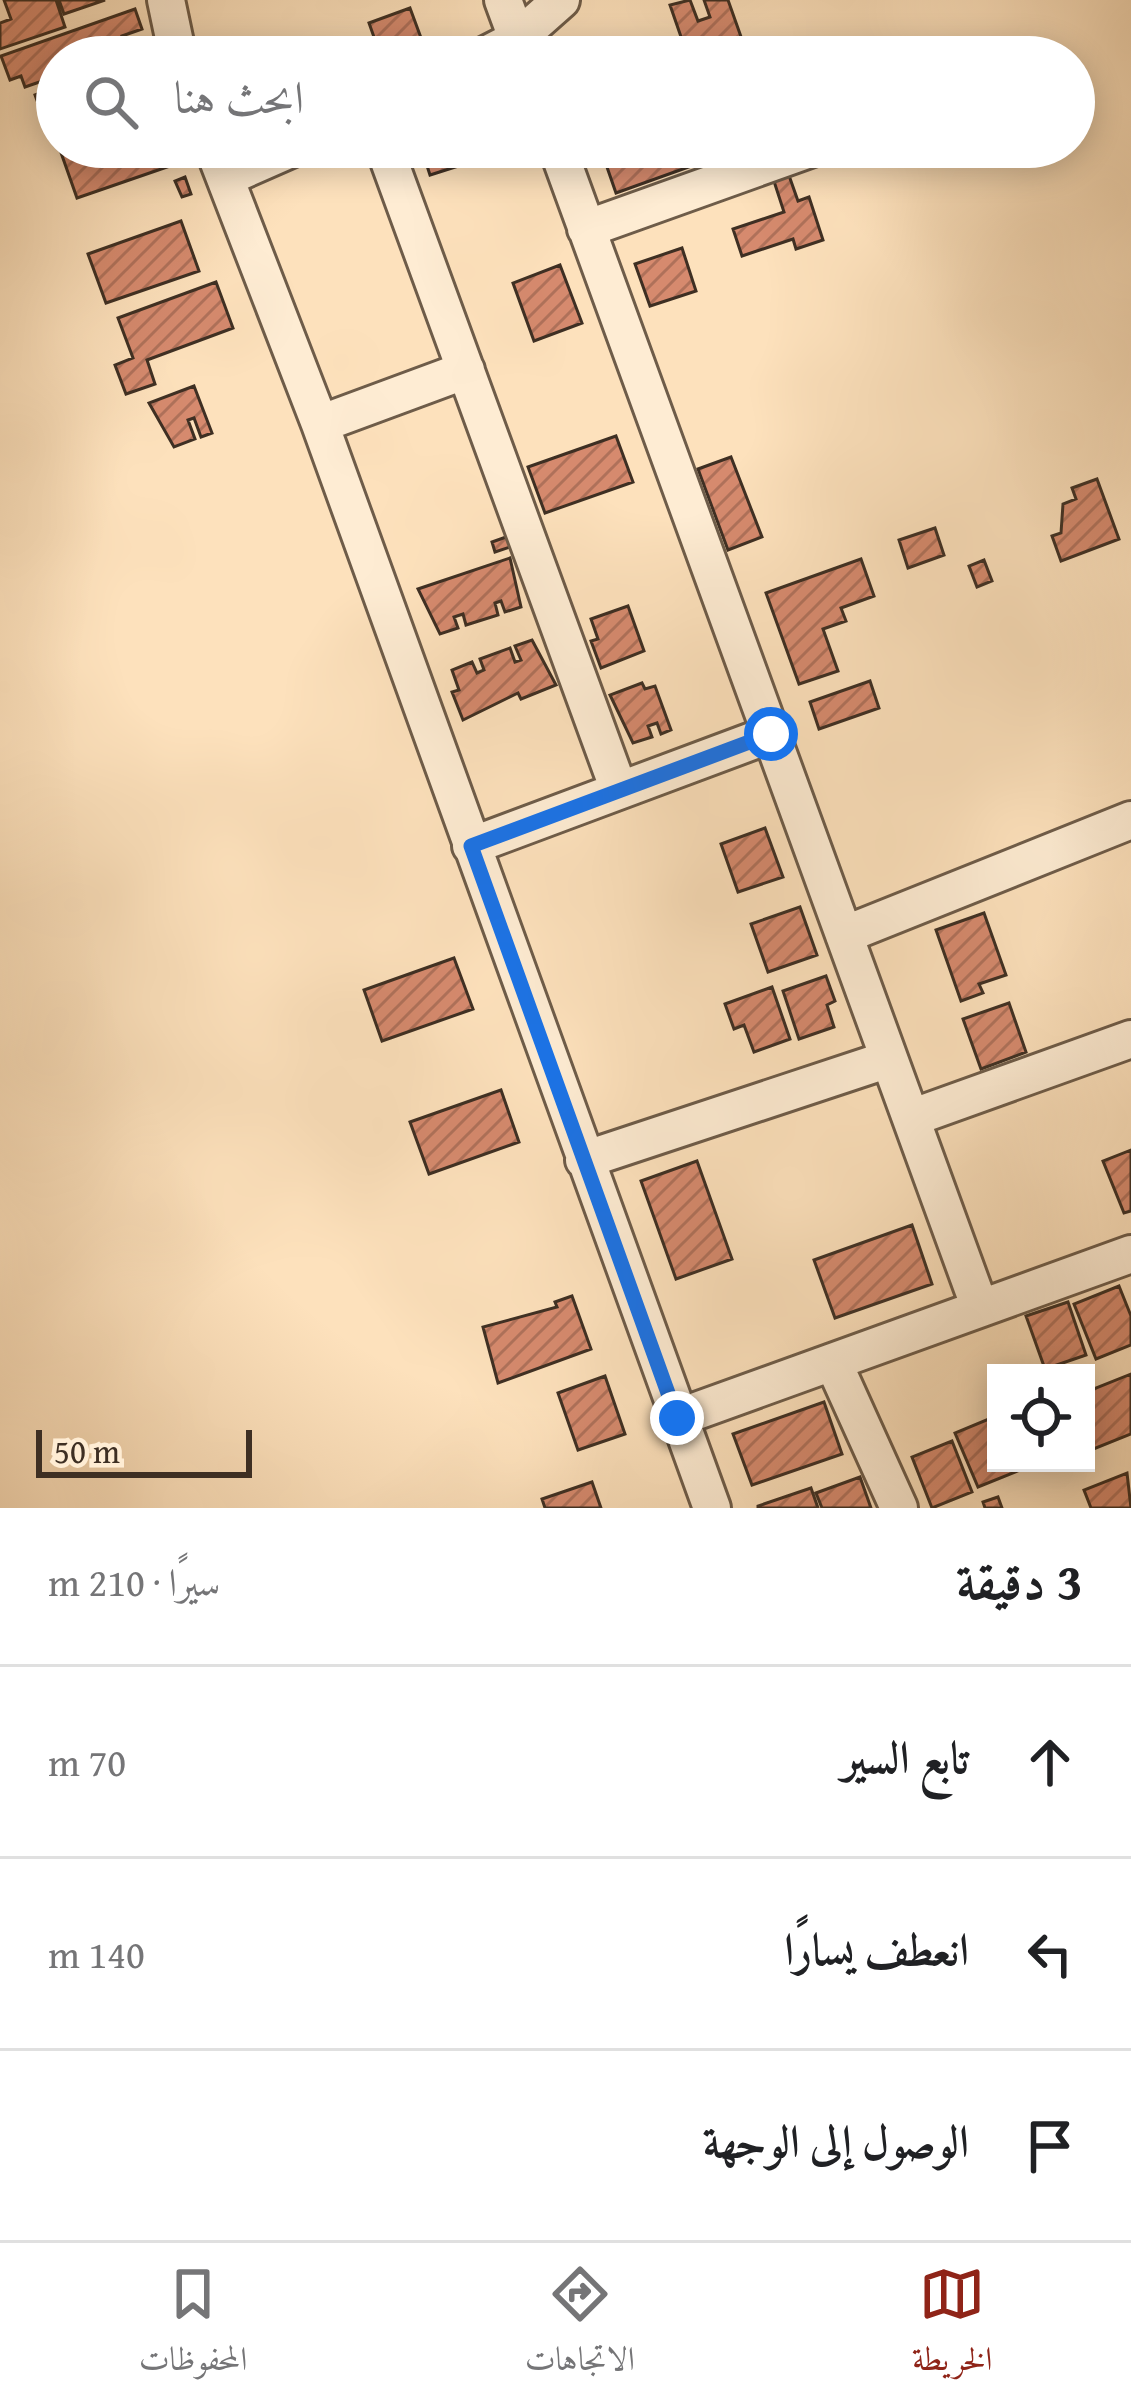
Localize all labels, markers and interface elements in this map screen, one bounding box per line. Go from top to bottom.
search box [36,36,1095,168]
text: ابحث هنا [174,64,304,129]
icon: search [78,69,144,135]
route start [744,707,798,761]
map controls [987,1364,1095,1472]
button: locate [987,1364,1095,1472]
route end [650,1391,704,1445]
scale bar [36,1424,252,1477]
text: 50 m [54,1427,120,1475]
text: 3 دقيقة [956,1543,1083,1618]
text: سيرًا · 210 m [48,1553,220,1610]
text: تابع السير [842,1724,969,1789]
icon: ahead [1017,1729,1083,1795]
text: 70 m [48,1733,126,1790]
text: انعطف يسارًا [784,1916,969,1981]
icon: left [1017,1921,1083,1987]
text: 140 m [48,1925,145,1982]
text: الوصول إلى الوجهة [703,2108,969,2173]
icon: arrive [1017,2113,1083,2179]
tab: المحفوظات [139,2261,247,2391]
tab: الاتجاهات [525,2261,635,2391]
tab: الخريطة [912,2261,992,2391]

